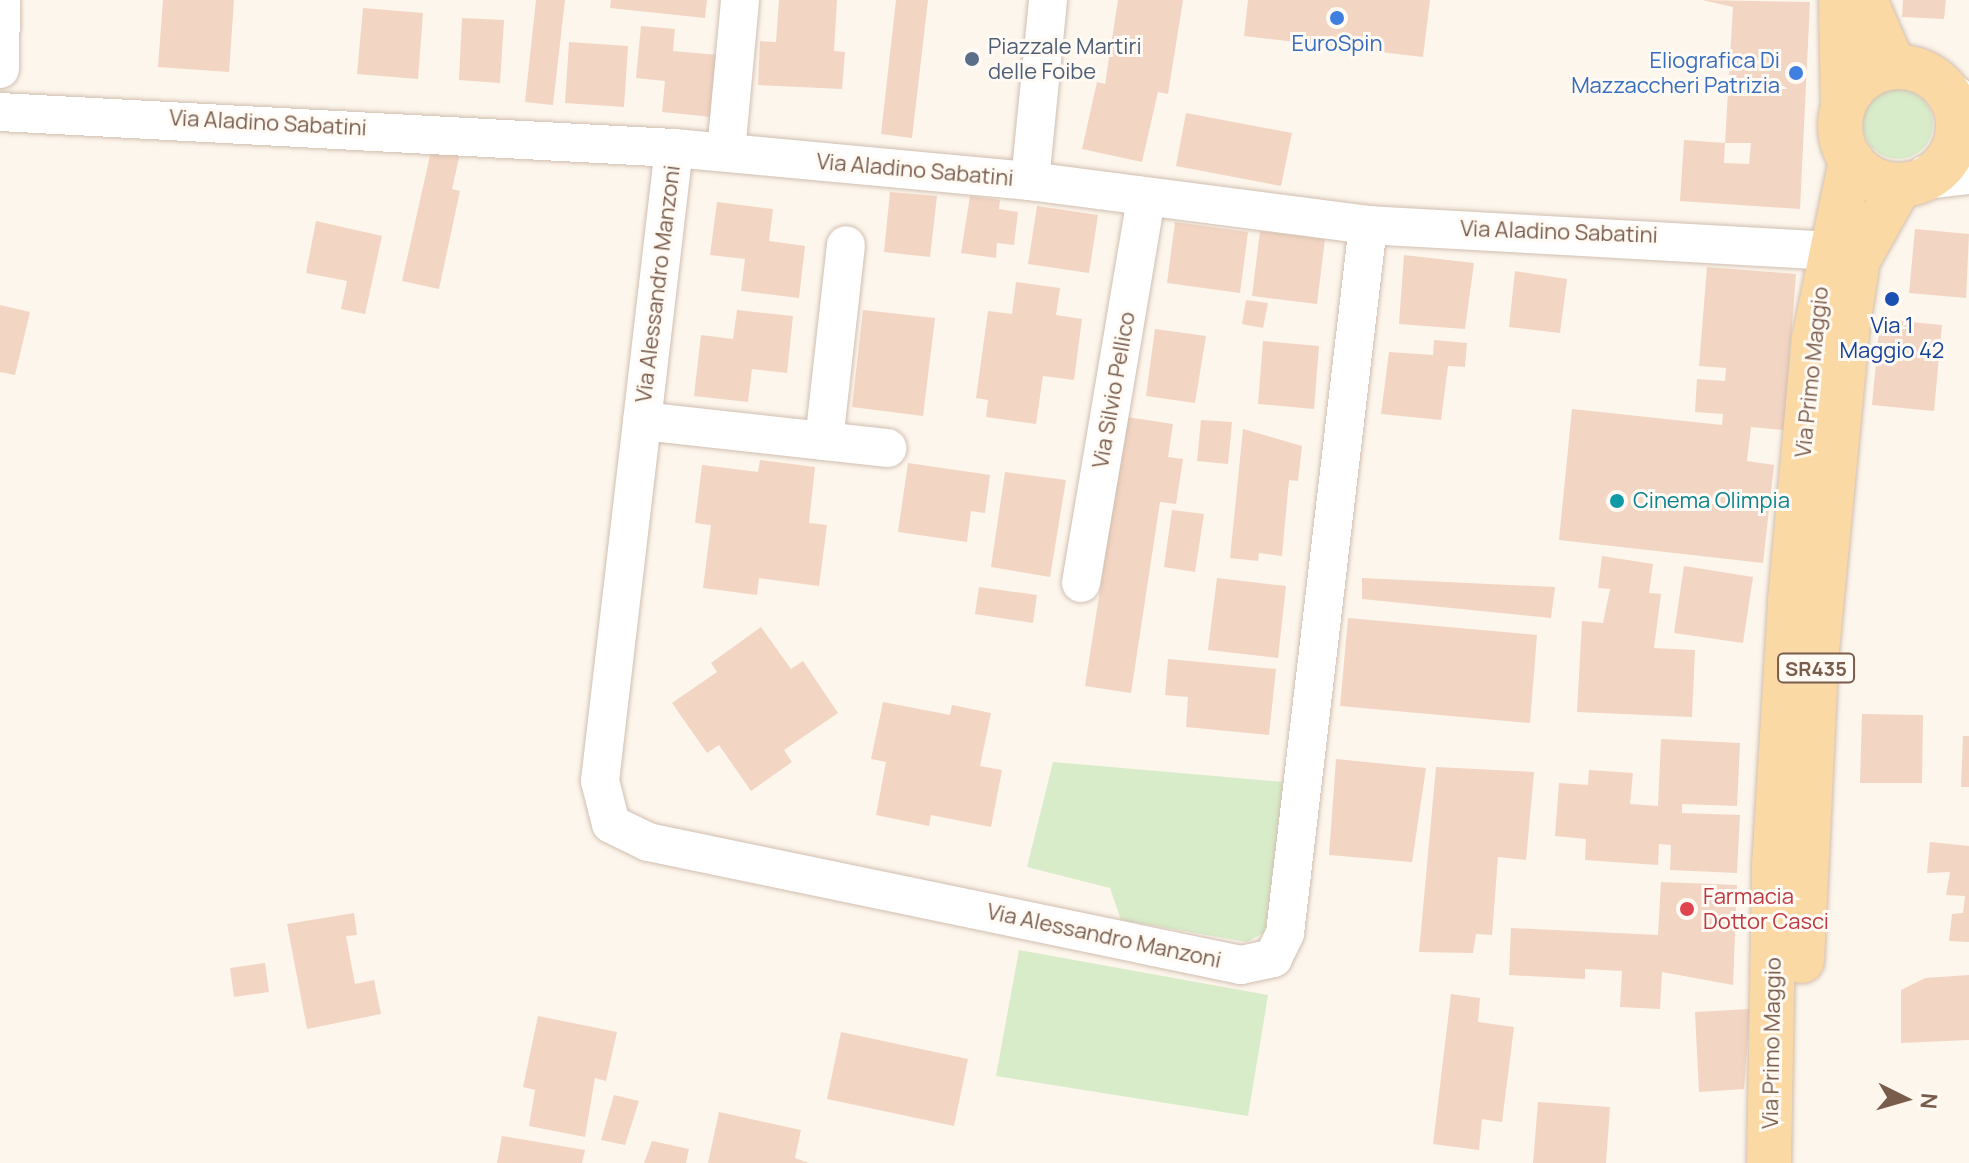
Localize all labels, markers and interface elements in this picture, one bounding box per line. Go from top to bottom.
marker: EuroSpin [1328,9,1346,27]
place label: EuroSpin [1291,31,1383,57]
place label: Piazzale Martiri delle Foibe [988,33,1142,84]
place label: Eliografica Di Mazzaccheri Patrizia [1571,47,1780,98]
marker: Piazzale Martiri delle Foibe [963,50,981,68]
marker: Eliografica Di Mazzaccheri Patrizia [1787,64,1805,82]
street label: Via Aladino Sabatini [169,105,367,141]
street label: Via Aladino Sabatini [815,148,1015,192]
street label: Via Alessandro Manzoni [630,164,686,404]
street label: Via Aladino Sabatini [1460,215,1658,249]
street label: Via Primo Maggio [1790,285,1834,459]
marker: Via 1 Maggio 42 [1883,290,1901,308]
street label: Via Silvio Pellico [1087,310,1141,470]
place label: Via 1 Maggio 42 [1840,312,1944,364]
place label: Cinema Olimpia [1633,488,1790,514]
marker: Cinema Olimpia [1608,492,1626,510]
road number: SR435 [1776,652,1856,684]
place label: Farmacia Dottor Casci [1703,883,1829,934]
street label: Via Alessandro Manzoni [984,898,1224,974]
marker: Farmacia Dottor Casci [1678,900,1696,918]
street label: Via Primo Maggio [1757,957,1787,1129]
north arrow [1865,1059,1945,1139]
text: N [1913,1092,1945,1110]

